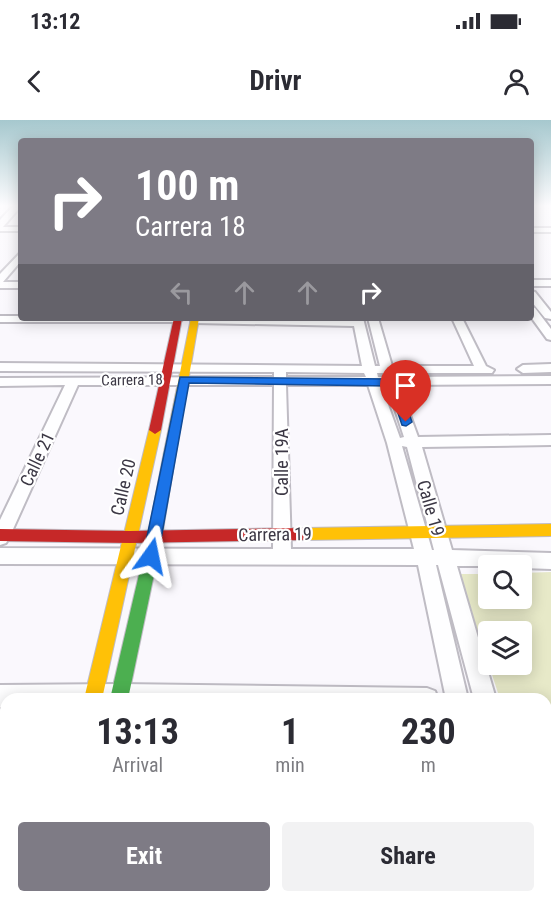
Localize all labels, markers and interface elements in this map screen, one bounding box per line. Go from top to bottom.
text: 13:12 [30,9,81,34]
icon: back [18,65,51,98]
text: Drivr [249,65,302,97]
icon: person [500,65,533,98]
text: 100 m [135,161,240,210]
icon: right [36,162,114,240]
text: Carrera 18 [135,211,246,243]
icon: left [165,276,198,309]
icon: ahead [228,276,261,309]
icon: ahead [291,276,324,309]
icon: right [354,276,387,309]
pin [380,360,431,422]
icon: arrive [389,369,422,402]
street label: Carrera 18 [101,370,163,390]
street label: Calle 19A [271,427,292,496]
street label: Calle 21 [15,429,59,489]
street label: Calle 20 [106,457,140,517]
street label: Calle 19 [413,477,449,539]
street label: Carrera 19 [238,523,312,545]
position arrow [119,524,183,588]
map controls [478,555,532,675]
button: search [478,555,532,609]
button: layers [478,621,532,675]
text: 13:13 [96,711,179,753]
text: 1 [281,711,299,753]
text: 230 [401,711,456,753]
text: Arrival [112,753,163,777]
text: min [275,753,305,777]
text: m [421,753,436,777]
button: Exit [18,822,270,891]
button: Share [282,822,534,891]

